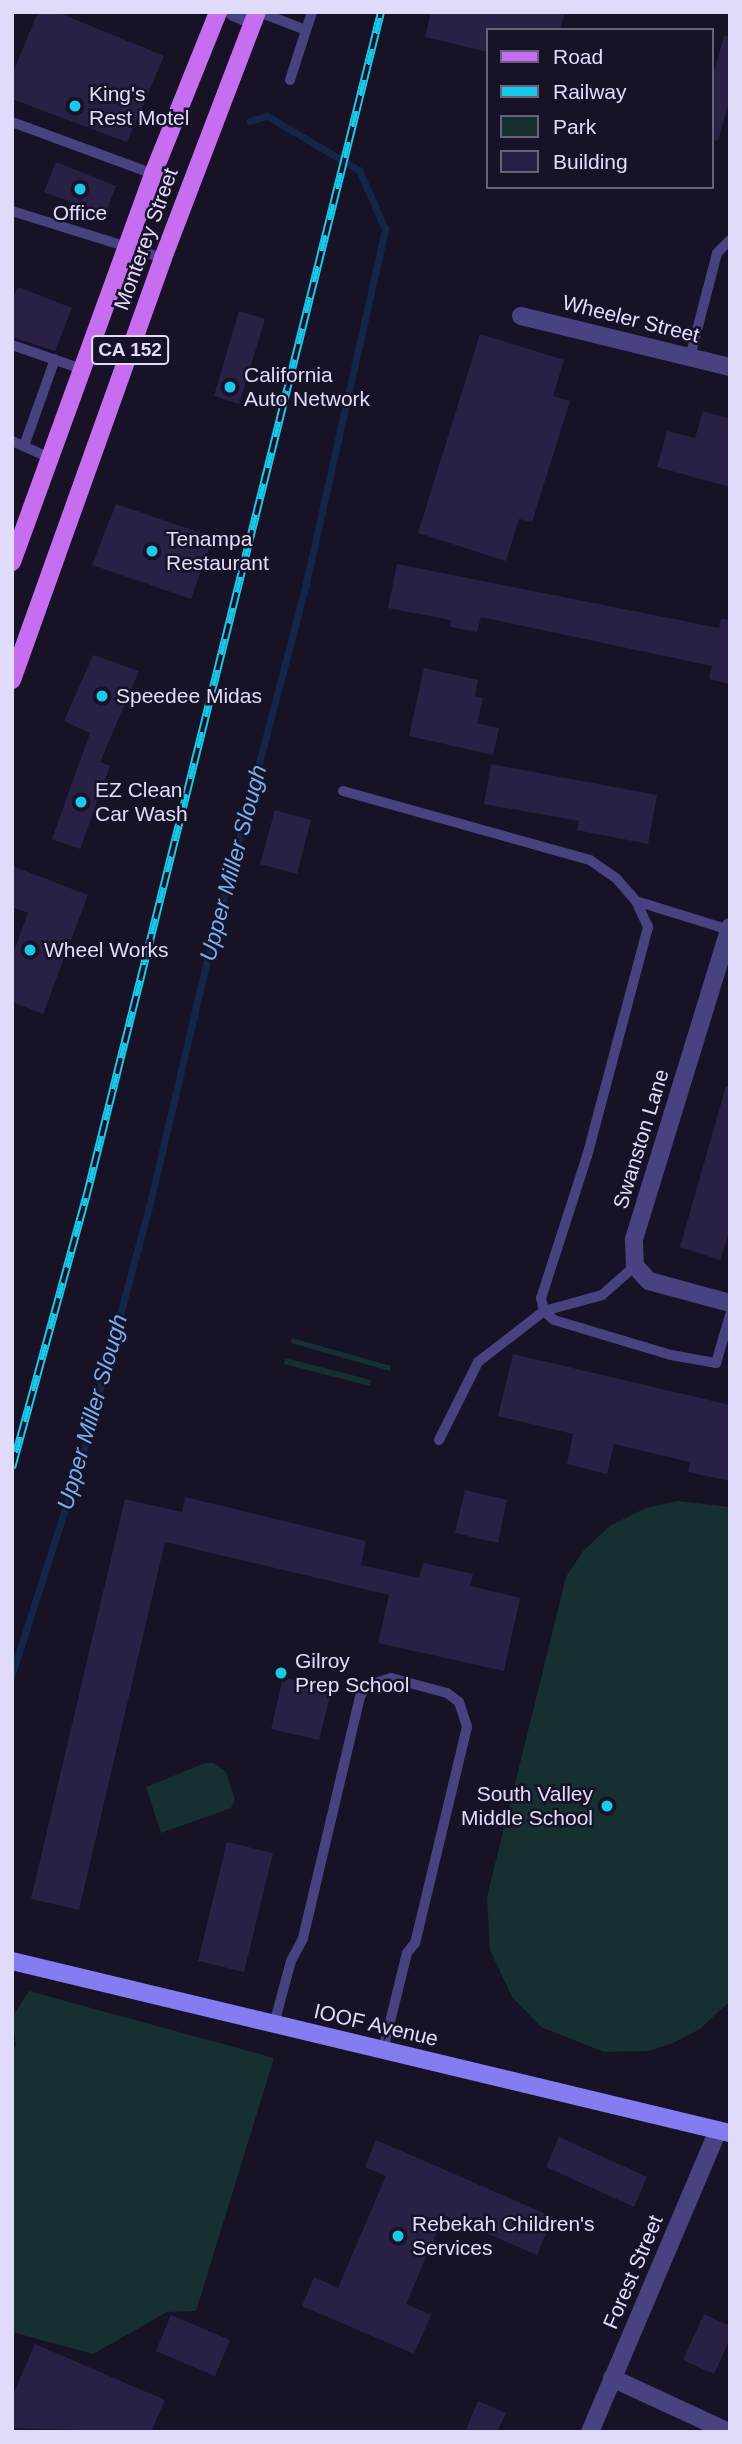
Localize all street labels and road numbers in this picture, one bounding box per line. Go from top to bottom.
street label: Monterey Street [109,164,183,314]
street label: Wheeler Street [560,290,702,348]
road number: CA 152 [90,334,170,366]
street label: Swanston Lane [608,1066,674,1212]
street label: IOOF Avenue [311,1998,441,2052]
street label: Forest Street [598,2211,668,2333]

